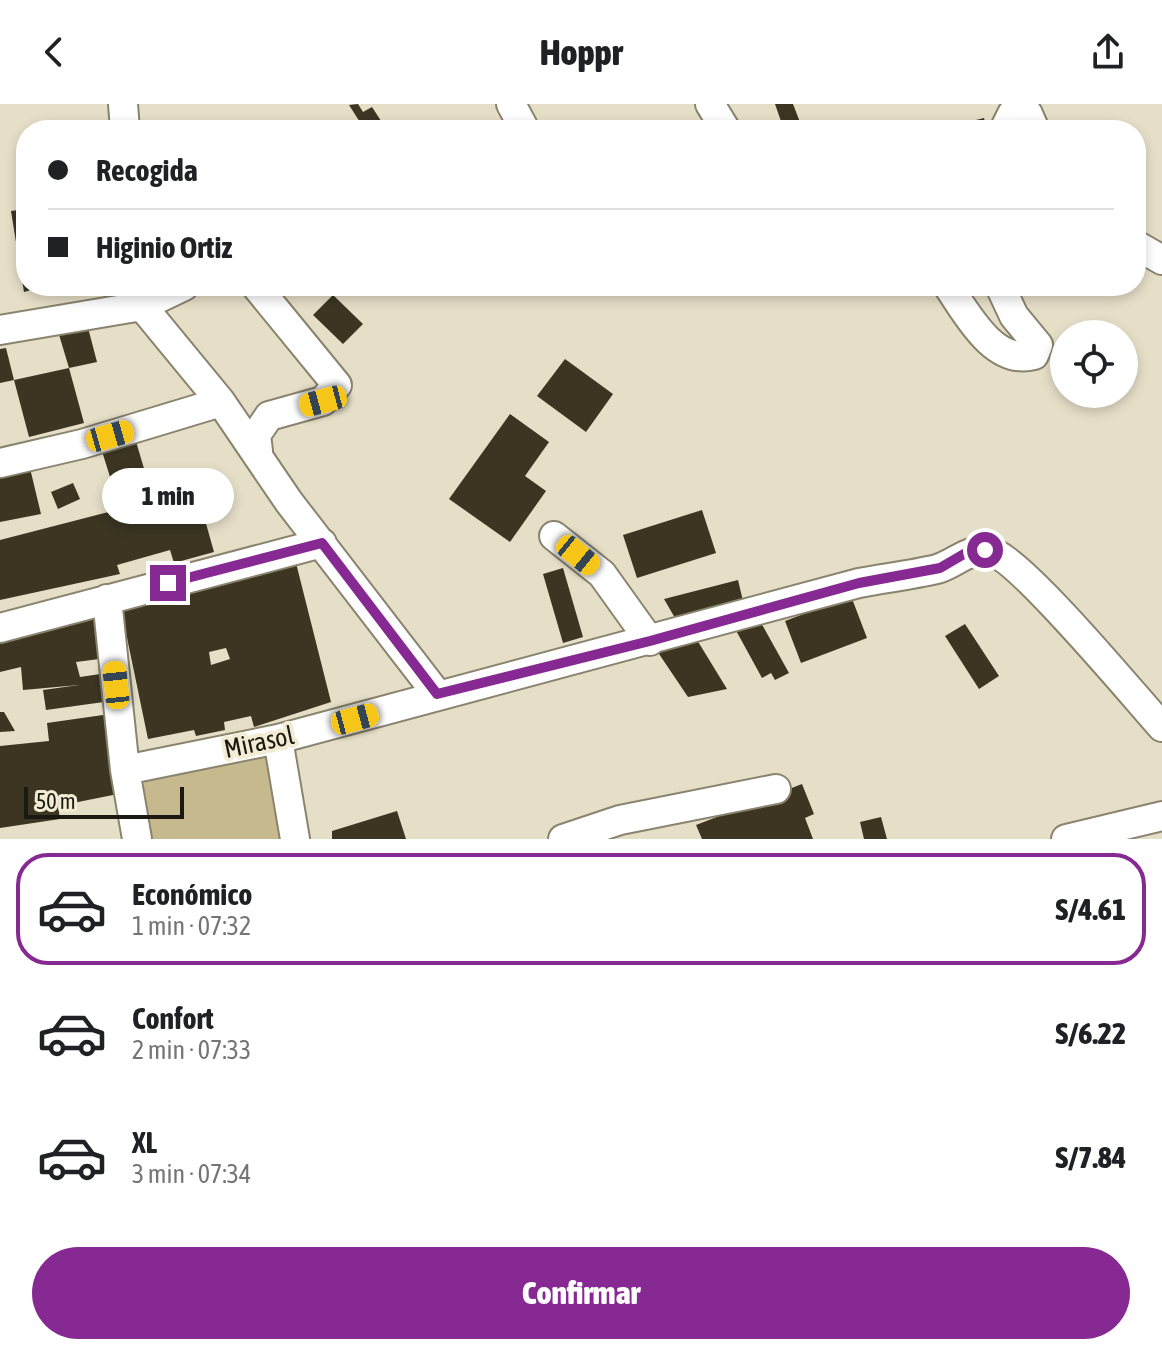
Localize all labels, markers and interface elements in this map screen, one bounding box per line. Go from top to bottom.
icon: back [32,30,76,74]
icon: share [1086,30,1130,74]
text: Hoppr [540,31,622,73]
text: Recogida [96,153,198,187]
text: Higinio Ortiz [96,230,232,264]
map controls [1050,320,1138,408]
button: locate [1050,320,1138,408]
car [297,383,349,419]
car [84,418,136,454]
callout: 1 min [102,467,234,523]
text: 1 min [141,481,195,511]
car [552,531,604,579]
route start [967,532,1003,568]
route end [150,565,186,601]
car [102,660,130,710]
car [329,701,381,737]
street label: Mirasol [221,720,297,764]
scale bar [24,783,184,819]
text: 50 m [36,788,76,814]
icon: car [36,873,108,945]
text: Económico [132,877,252,911]
text: S/4.61 [1056,892,1126,926]
text: 1 min · 07:32 [132,911,251,941]
icon: car [36,997,108,1069]
text: Confort [132,1001,214,1035]
text: S/6.22 [1056,1016,1126,1050]
text: 2 min · 07:33 [132,1035,251,1065]
icon: car [36,1121,108,1193]
text: XL [132,1125,157,1159]
text: S/7.84 [1056,1140,1126,1174]
text: 3 min · 07:34 [132,1159,251,1189]
button: Confirmar [32,1247,1130,1339]

